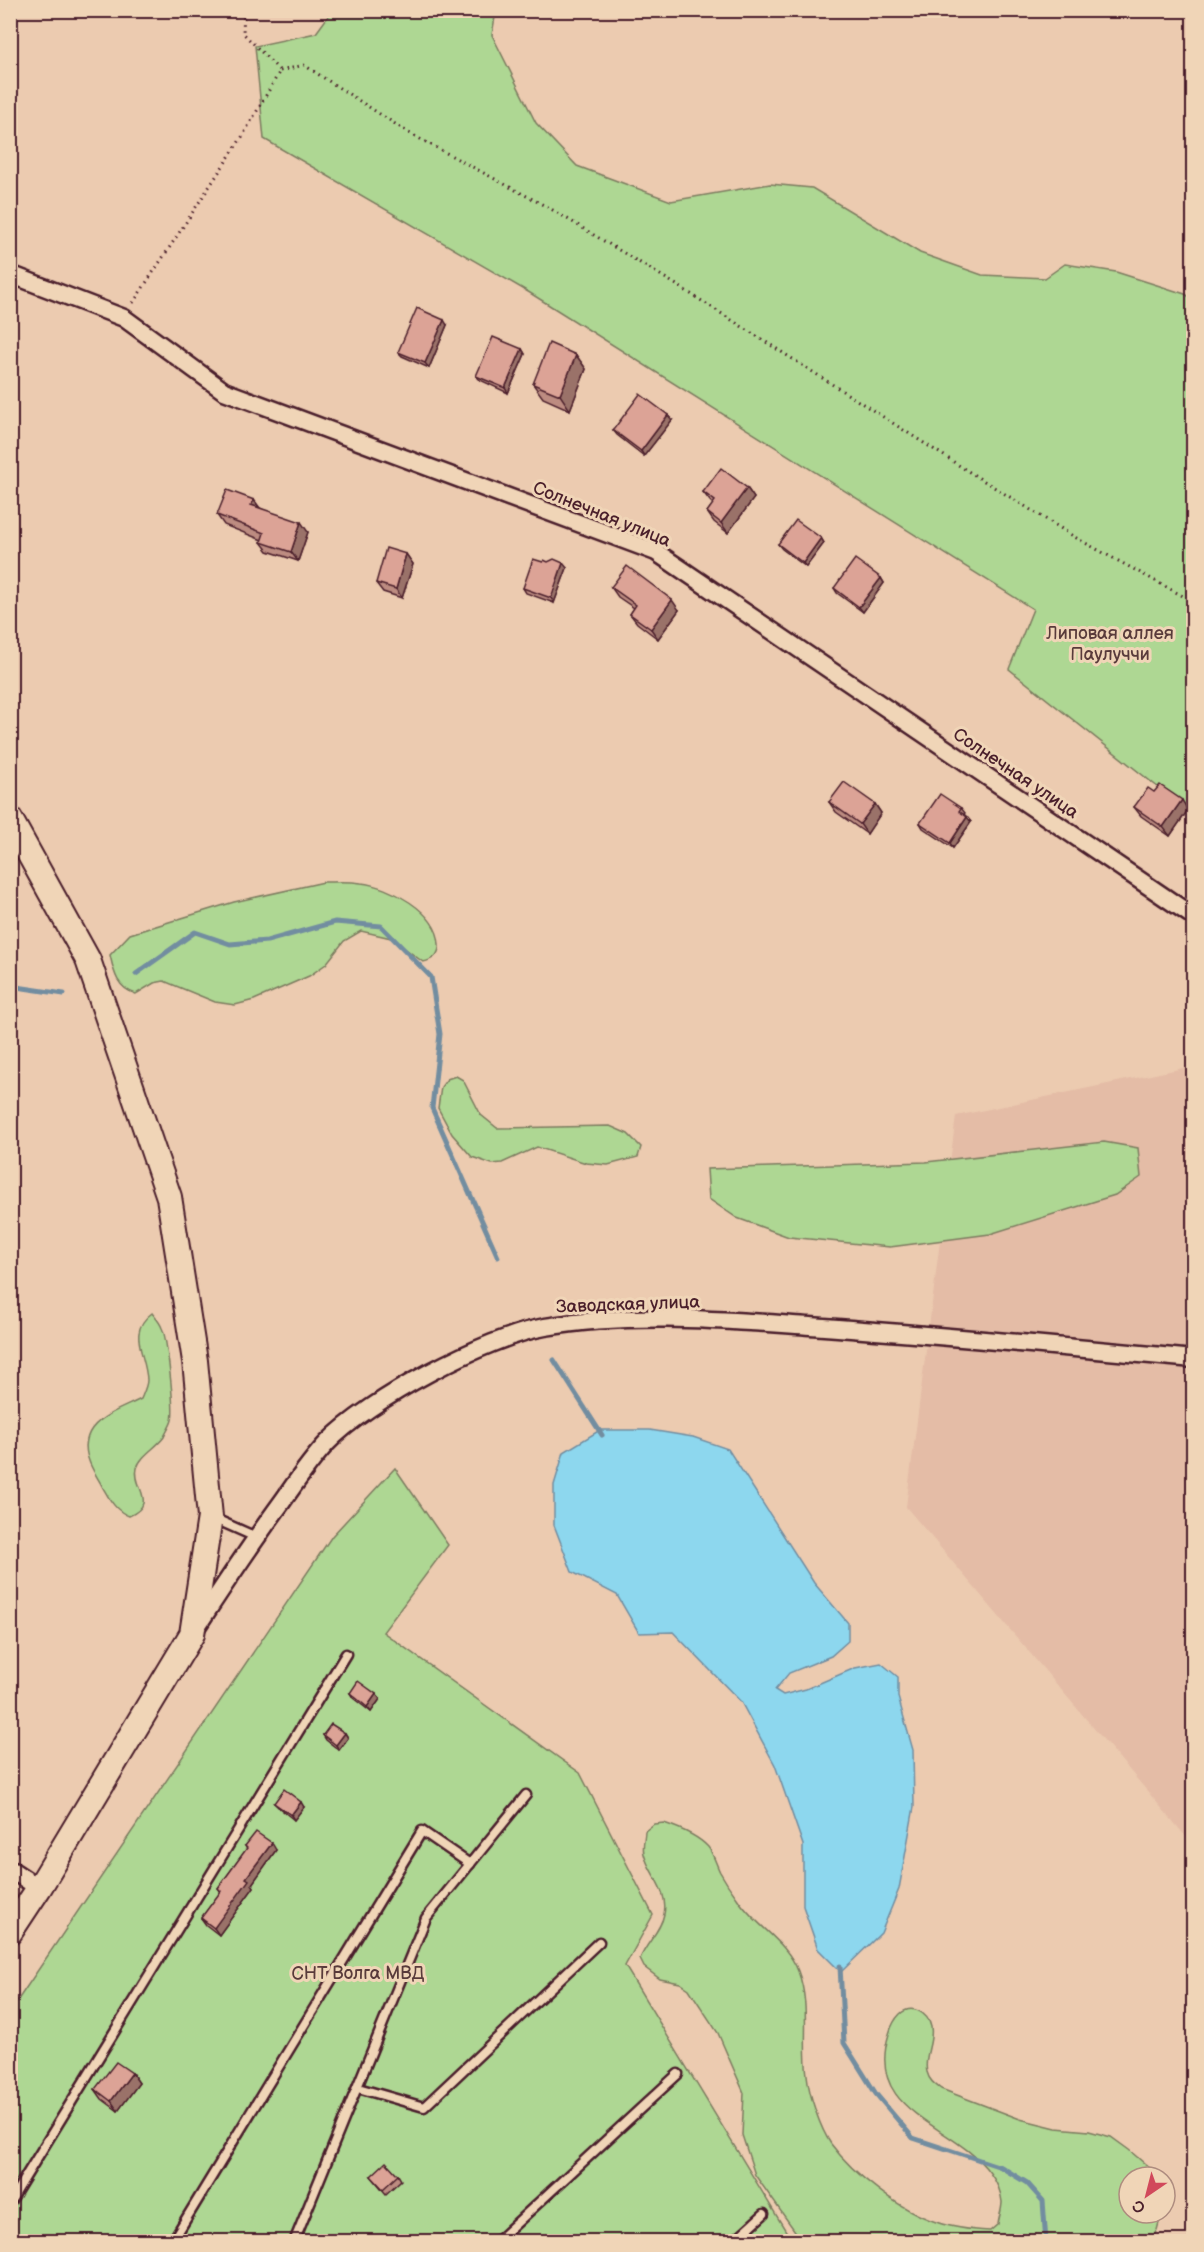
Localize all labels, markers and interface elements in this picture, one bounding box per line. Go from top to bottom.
street label: Солнечная улица [530,477,674,552]
park label: Липовая аллея Паулуччи [1045,623,1174,665]
street label: Солнечная улица [949,724,1083,823]
street label: Заводская улица [556,1291,701,1318]
park label: СНТ Волга МВД [291,1963,425,1984]
north arrow [1117,2165,1177,2225]
text: С [1129,2195,1149,2217]

